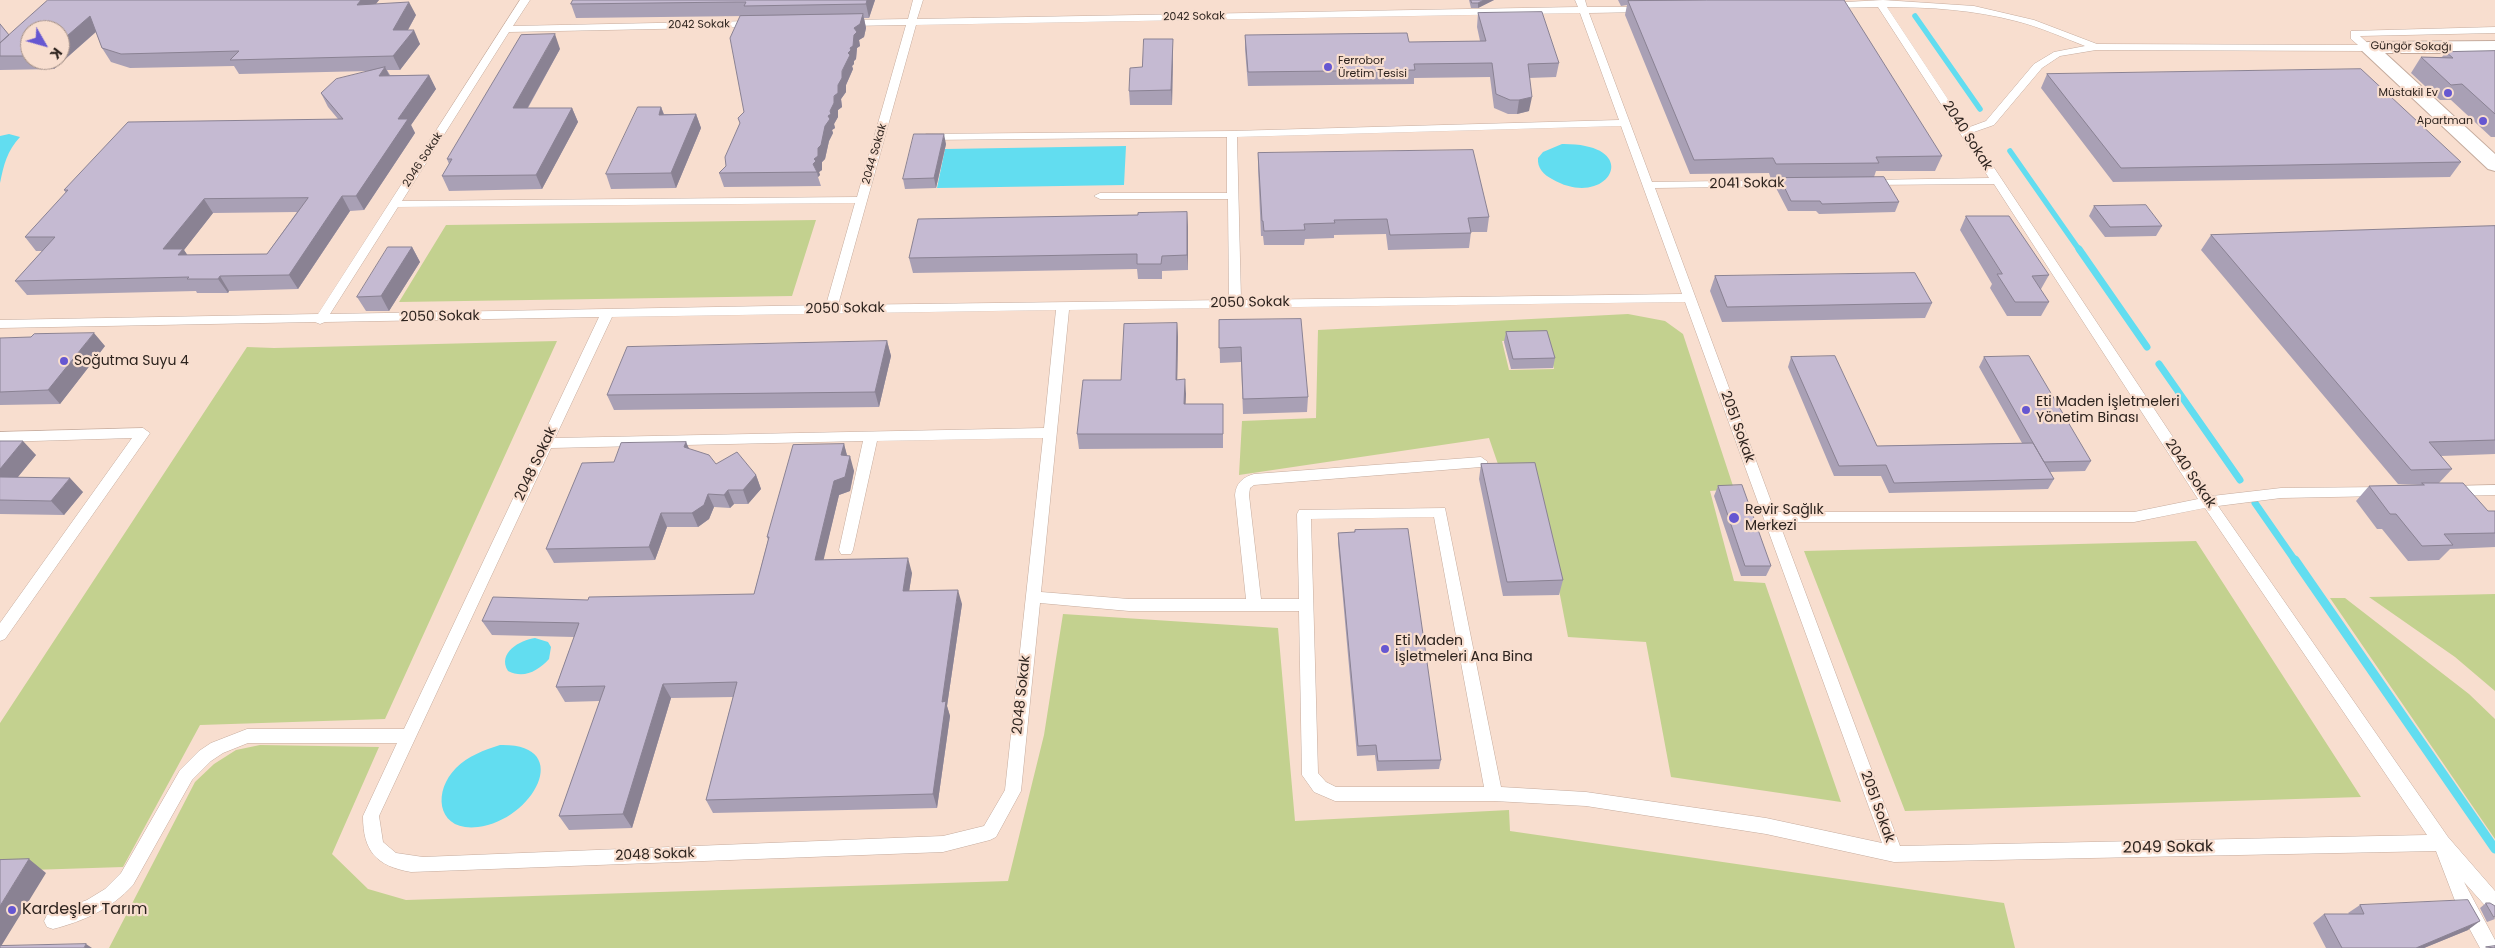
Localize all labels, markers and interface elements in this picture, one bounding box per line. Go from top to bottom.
street label: 2042 Sokak [1163,10,1225,24]
street label: 2042 Sokak [668,18,730,32]
north arrow [20,20,70,70]
street label: Güngör Sokağı [2370,40,2452,54]
text: K [45,44,67,64]
place label: Ferrobor Üretim Tesisi [1338,54,1407,80]
marker: Ferrobor Üretim Tesisi [1322,61,1334,73]
place label: Müstakil Ev [2378,86,2438,100]
marker: Müstakil Ev [2442,87,2454,99]
street label: 2040 Sokak [1938,98,1996,174]
place label: Apartman [2417,114,2473,128]
marker: Apartman [2477,115,2489,127]
street label: 2044 Sokak [860,122,890,186]
street label: 2046 Sokak [400,130,446,190]
street label: 2041 Sokak [1709,175,1785,193]
street label: 2050 Sokak [1210,294,1290,312]
street label: 2050 Sokak [805,300,885,318]
street label: 2050 Sokak [400,308,480,326]
place label: Soğutma Suyu 4 [74,353,189,369]
marker: Soğutma Suyu 4 [58,355,70,367]
street label: 2051 Sokak [1716,389,1758,465]
place label: Eti Maden İşletmeleri Yönetim Binası [2036,394,2180,427]
marker: Eti Maden İşletmeleri Yönetim Binası [2020,404,2032,416]
street label: 2048 Sokak [512,425,560,503]
street label: 2040 Sokak [2161,436,2219,512]
place label: Revir Sağlık Merkezi [1745,502,1824,534]
marker: Revir Sağlık Merkezi [1727,511,1741,525]
place label: Eti Maden İşletmeleri Ana Bina [1395,633,1533,666]
marker: Eti Maden İşletmeleri Ana Bina [1379,643,1391,655]
street label: 2048 Sokak [1010,655,1034,735]
street label: 2051 Sokak [1856,769,1898,845]
street label: 2049 Sokak [2123,838,2213,858]
street label: 2048 Sokak [615,845,695,865]
place label: Kardeşler Tarım [22,900,147,920]
marker: Kardeşler Tarım [6,904,18,916]

